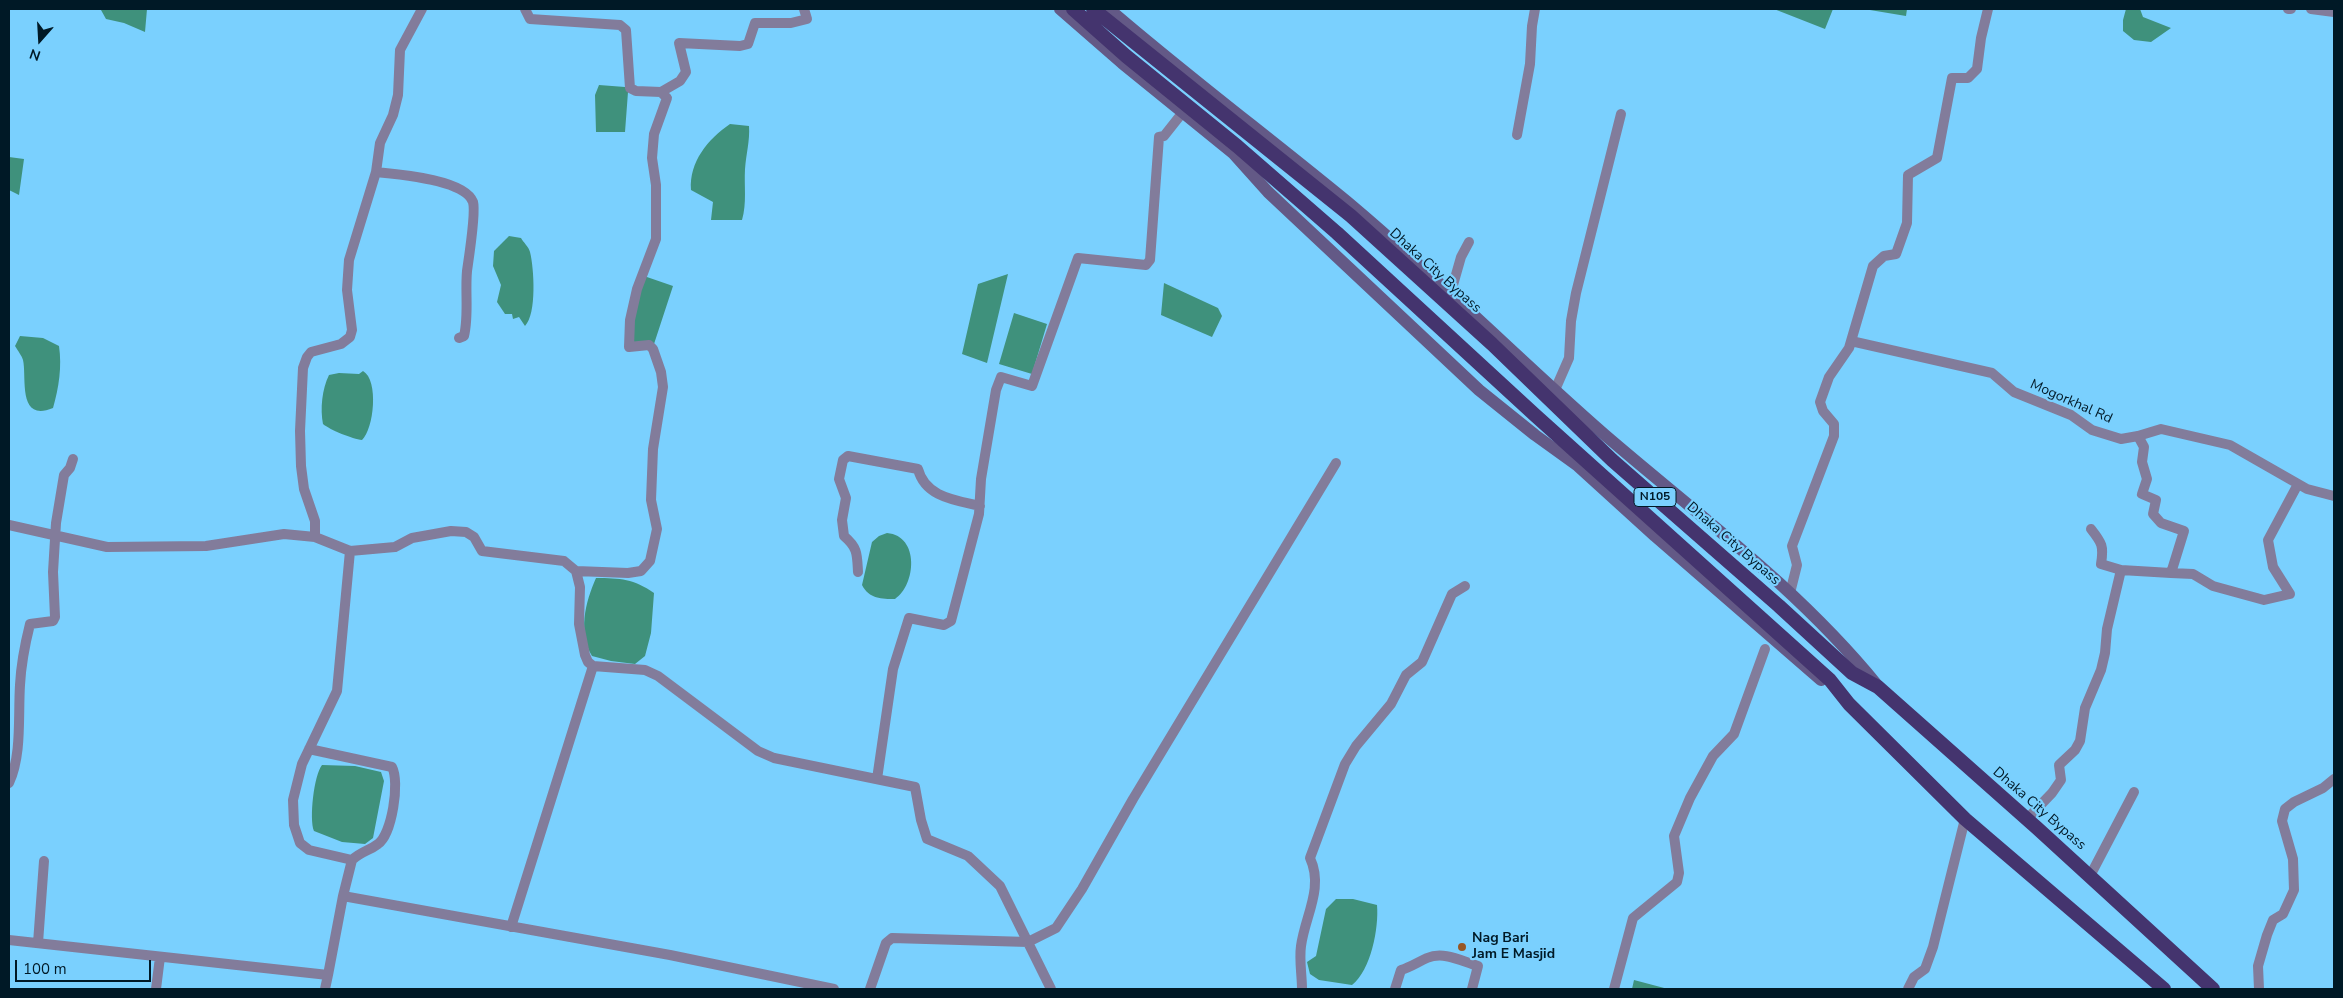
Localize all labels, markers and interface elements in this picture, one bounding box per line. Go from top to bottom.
north arrow [15,15,65,65]
text: N [27,44,43,65]
street label: Dhaka City Bypass [1386,225,1484,317]
street label: Mogorkhal Rd [2027,376,2115,428]
road number: N105 [1634,488,1676,507]
street label: Dhaka City Bypass [1683,499,1783,589]
street label: Dhaka City Bypass [1989,764,2089,854]
place label: Nag Bari Jam E Masjid [1472,931,1555,964]
marker: Nag Bari Jam E Masjid [1456,941,1468,953]
scale bar [18,950,154,982]
text: 100 m [23,959,67,979]

